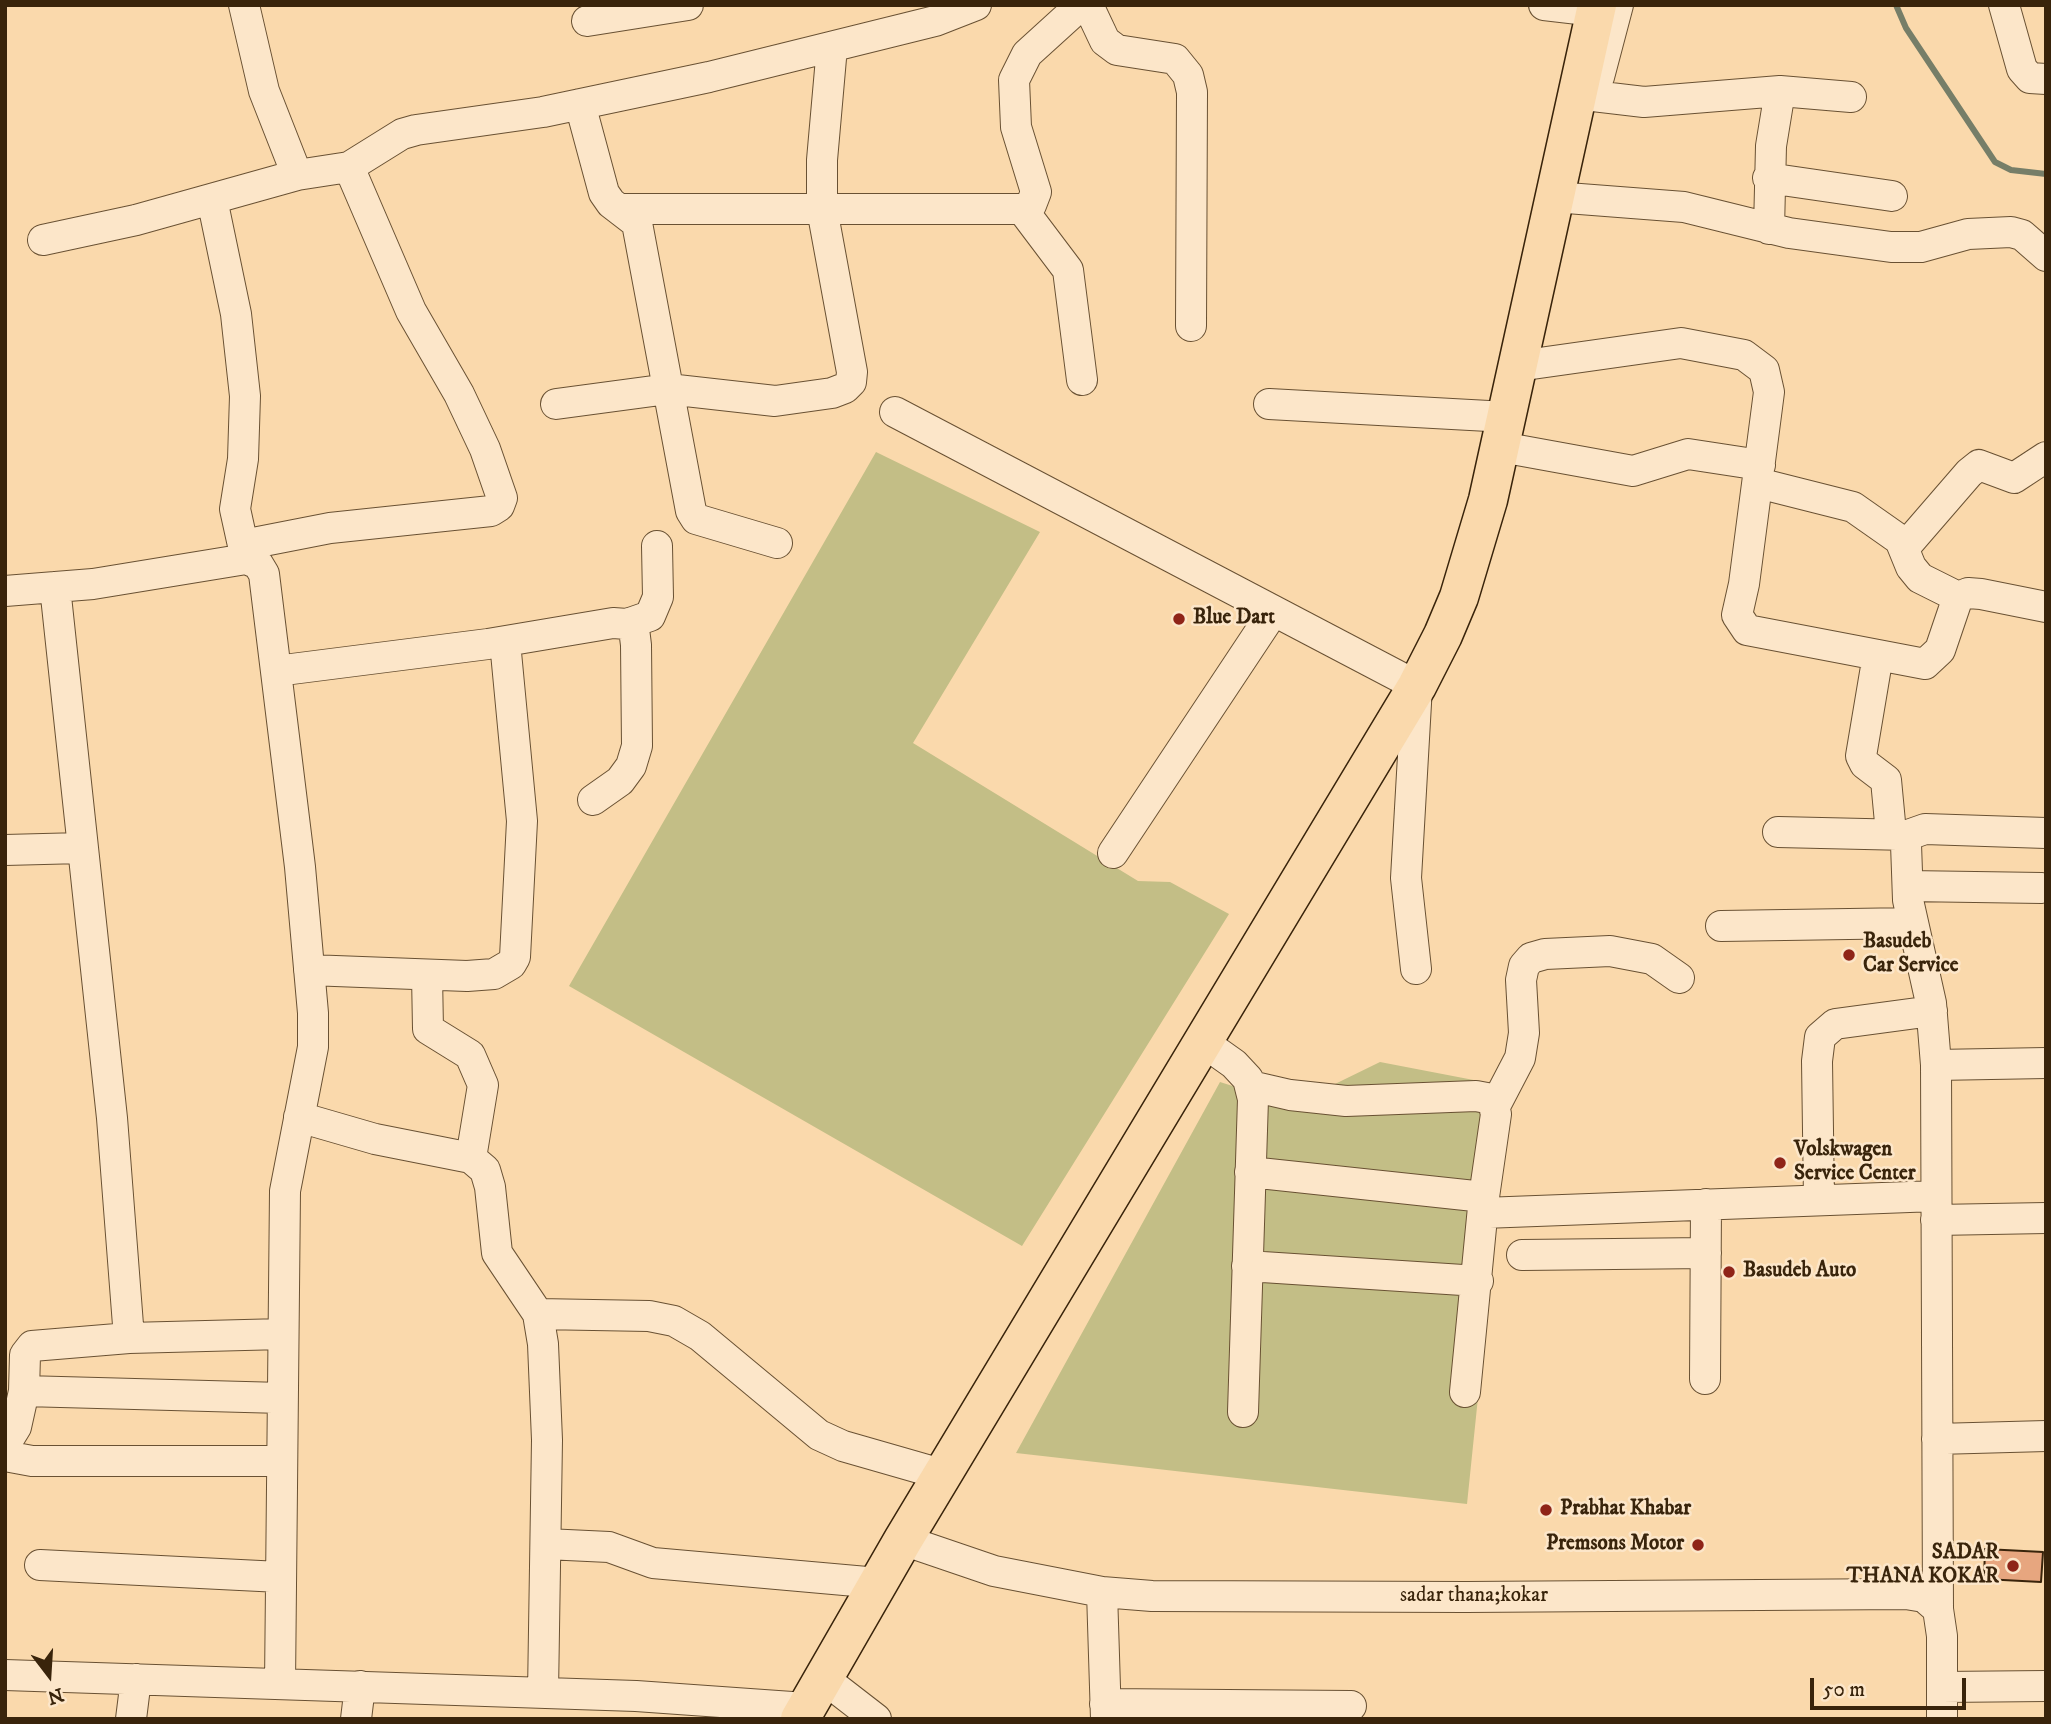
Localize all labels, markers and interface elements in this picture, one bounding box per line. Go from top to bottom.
place label: Blue Dart [1193,606,1275,632]
marker: Blue Dart [1171,611,1187,627]
place label: Basudeb Car Service [1863,930,1958,980]
marker: Basudeb Car Service [1841,947,1857,963]
place label: Volskwagen Service Center [1794,1138,1915,1188]
marker: Volskwagen Service Center [1772,1155,1788,1171]
place label: Basudeb Auto [1743,1259,1856,1285]
marker: Basudeb Auto [1721,1264,1737,1280]
place label: Prabhat Khabar [1560,1497,1691,1523]
marker: Prabhat Khabar [1538,1502,1554,1518]
place label: Premsons Motor [1546,1532,1684,1558]
marker: Premsons Motor [1690,1537,1706,1553]
place label: SADAR THANA KOKAR [1846,1541,1999,1591]
marker: SADAR THANA KOKAR [2005,1558,2021,1574]
street label: sadar thana;kokar [1400,1584,1548,1610]
north arrow [14,1640,84,1710]
scale bar [1813,1664,1969,1708]
text: 50 m [1823,1677,1865,1703]
text: N [44,1682,66,1709]

